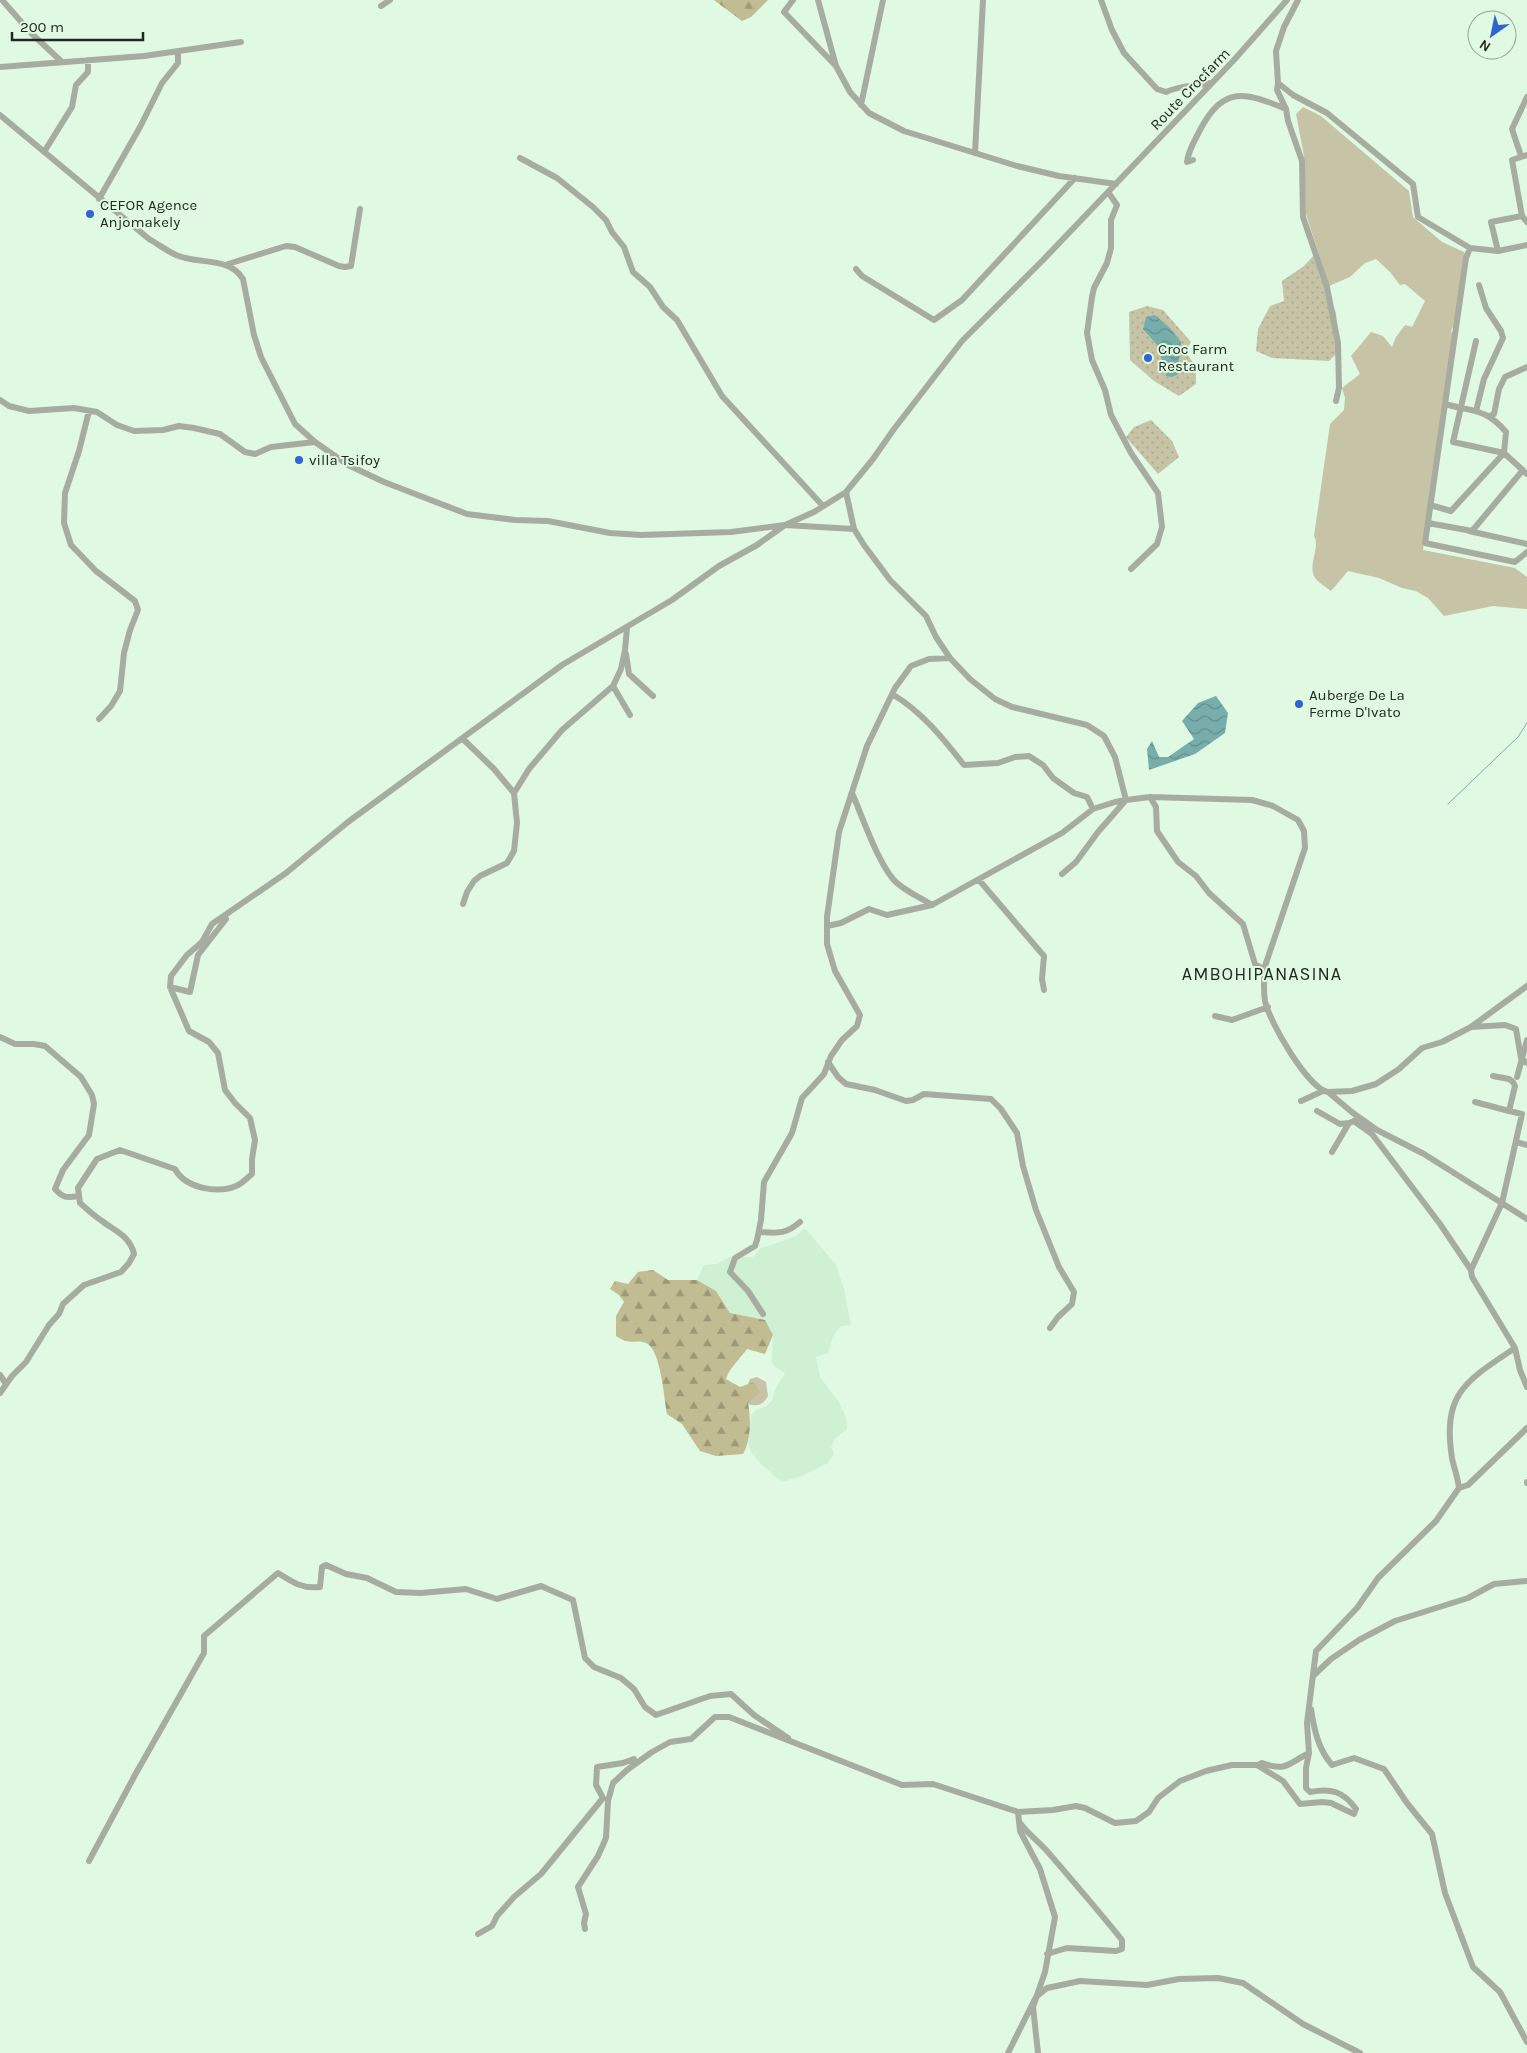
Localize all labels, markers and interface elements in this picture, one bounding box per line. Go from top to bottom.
scale bar [12,10,144,42]
north arrow [1467,10,1517,60]
text: 200 m [20,18,64,36]
text: N [1476,36,1494,55]
street label: Route Crocfarm [1146,44,1234,134]
place label: CEFOR Agence Anjomakely [100,196,197,231]
marker: CEFOR Agence Anjomakely [84,208,96,220]
place label: Croc Farm Restaurant [1158,340,1234,375]
marker: Croc Farm Restaurant [1142,352,1154,364]
place label: villa Tsifoy [309,451,380,469]
marker: villa Tsifoy [293,454,305,466]
place label: Auberge De La Ferme D'Ivato [1309,686,1405,721]
marker: Auberge De La Ferme D'Ivato [1293,698,1305,710]
district label: AMBOHIPANASINA [1182,963,1342,985]

